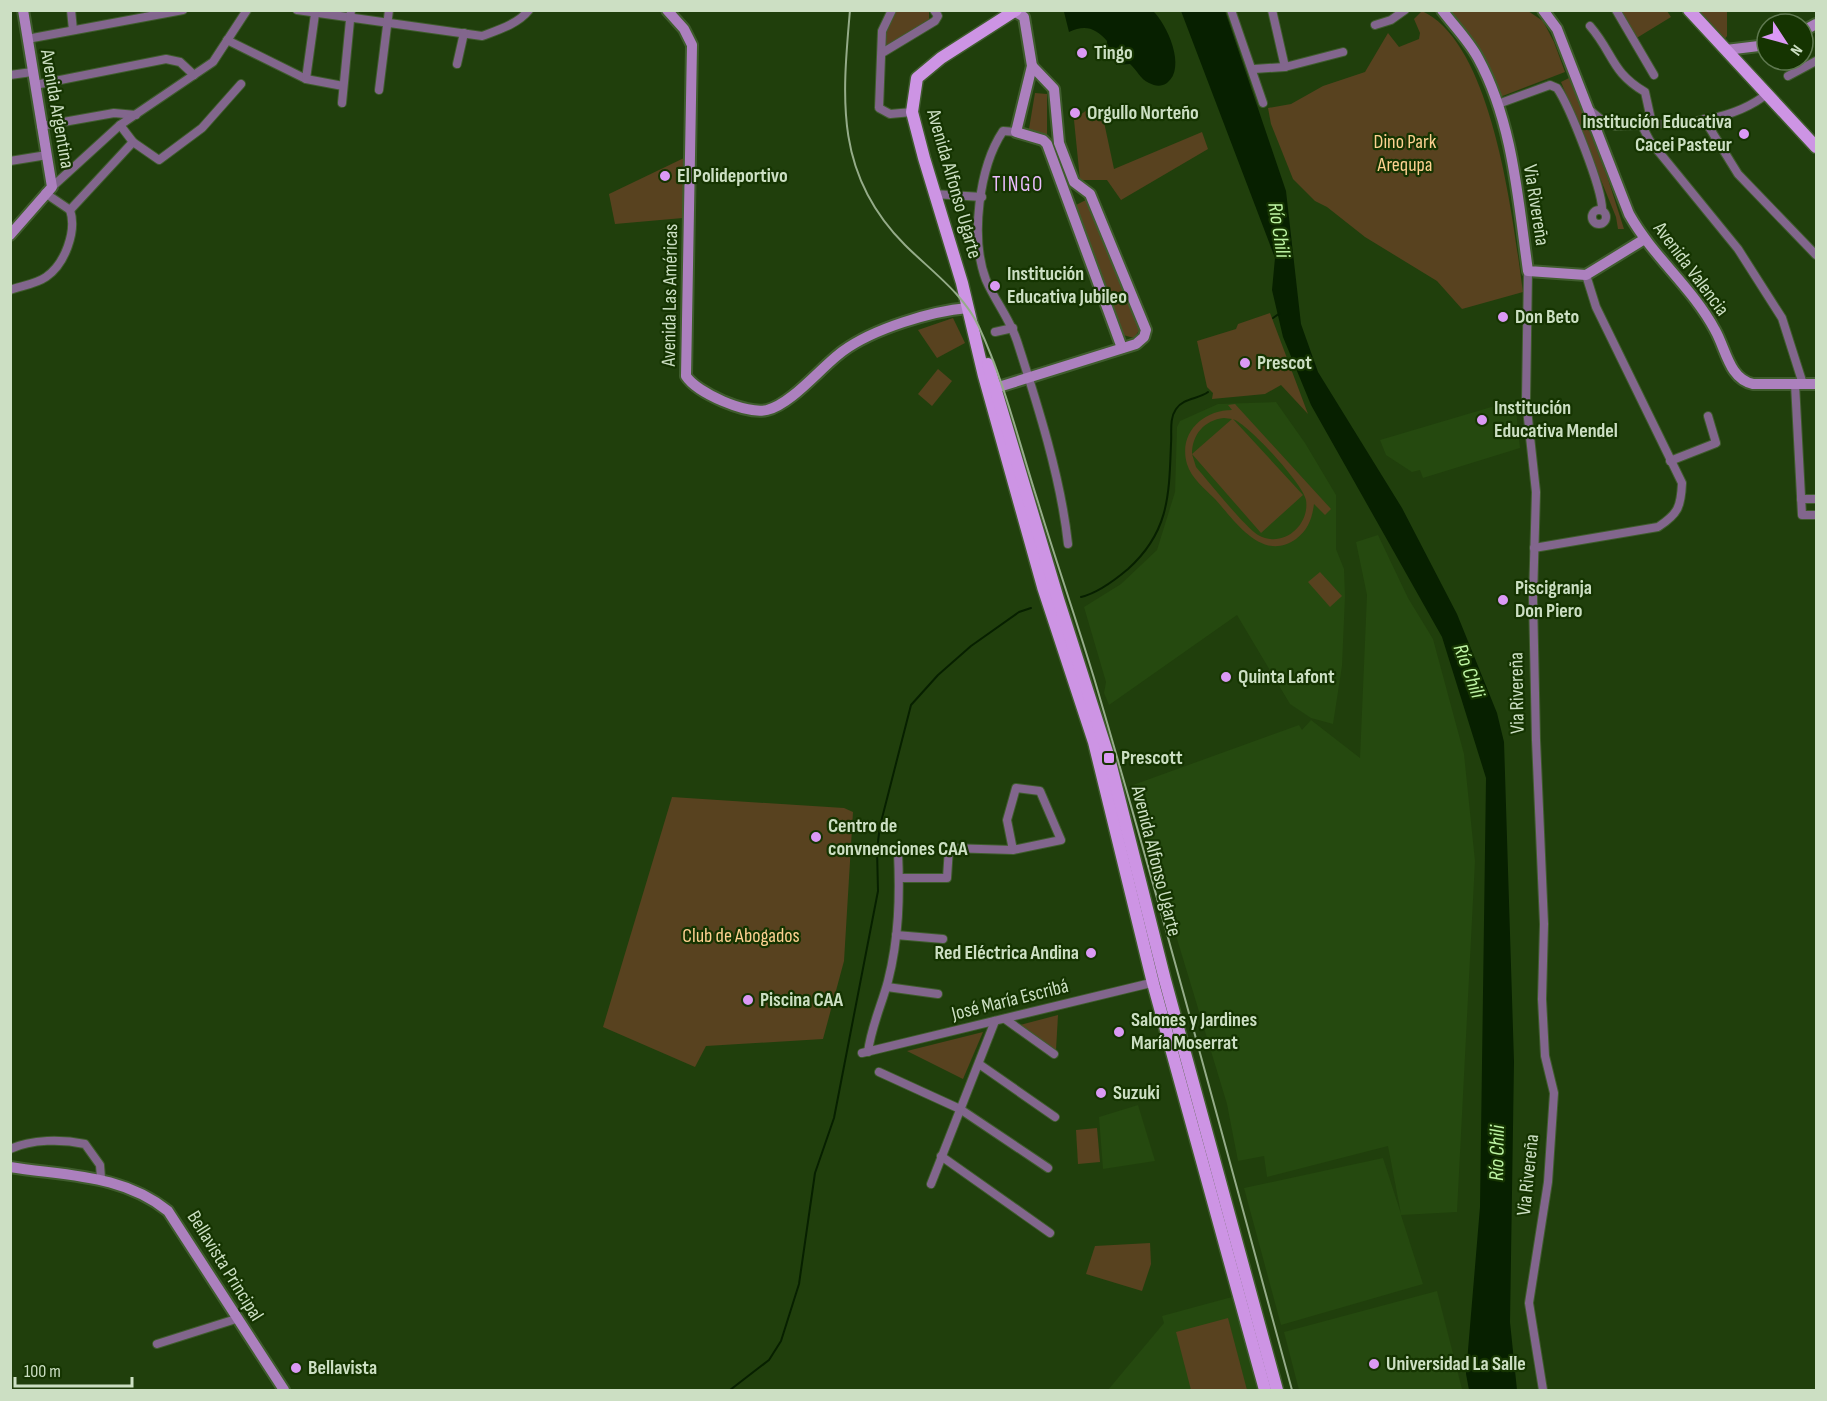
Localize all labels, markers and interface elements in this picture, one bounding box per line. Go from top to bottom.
north arrow [1755,12,1815,72]
place label: Tingo [1094,41,1133,65]
text: N [1786,41,1806,59]
marker: Tingo [1075,46,1089,60]
street label: Avenida Argentina [35,47,79,170]
place label: Orgullo Norteño [1087,101,1199,125]
street label: Avenida Alfonso Ugarte [921,106,987,261]
marker: Orgullo Norteño [1068,106,1082,120]
place label: Institución Educativa Cacei Pasteur [1582,110,1732,157]
marker: Institución Educativa Cacei Pasteur [1737,127,1751,141]
park label: Dino Park Arequpa [1374,130,1437,177]
street label: Via Rivereña [1518,163,1554,247]
place label: El Polideportivo [677,164,788,188]
marker: El Polideportivo [658,169,672,183]
district label: TINGO [992,172,1044,197]
water label: Río Chili [1262,200,1296,261]
street label: Avenida Valencia [1647,217,1734,321]
street label: Avenida Las Américas [657,223,683,368]
place label: Institución Educativa Jubileo [1007,262,1127,309]
marker: Institución Educativa Jubileo [988,279,1002,293]
place label: Don Beto [1515,305,1579,329]
marker: Don Beto [1496,310,1510,324]
place label: Prescot [1257,351,1312,375]
marker: Prescot [1238,356,1252,370]
place label: Institución Educativa Mendel [1494,396,1618,443]
marker: Institución Educativa Mendel [1475,413,1489,427]
place label: Piscigranja Don Piero [1515,576,1592,623]
marker: Piscigranja Don Piero [1496,593,1510,607]
water label: Río Chili [1448,640,1491,703]
street label: Via Rivereña [1504,652,1530,734]
place label: Quinta Lafont [1238,665,1335,689]
marker: Quinta Lafont [1219,670,1233,684]
place label: Prescott [1121,746,1183,770]
marker: Prescott [1102,751,1116,765]
street label: Avenida Alfonso Ugarte [1125,782,1186,939]
place label: Centro de convnenciones CAA [828,814,968,861]
marker: Centro de convnenciones CAA [809,830,823,844]
park label: Club de Abogados [682,924,800,948]
place label: Red Eléctrica Andina [934,941,1079,965]
marker: Red Eléctrica Andina [1084,946,1098,960]
street label: José María Escribá [948,974,1071,1026]
place label: Piscina CAA [760,988,844,1012]
marker: Piscina CAA [741,993,755,1007]
place label: Salones y Jardines María Moserrat [1131,1008,1257,1055]
marker: Salones y Jardines María Moserrat [1112,1025,1126,1039]
place label: Suzuki [1113,1081,1160,1105]
marker: Suzuki [1094,1086,1108,1100]
water label: Río Chili [1484,1124,1510,1181]
street label: Via Rivereña [1512,1133,1544,1217]
street label: Bellavista Principal [182,1206,268,1326]
scale bar [15,1350,132,1388]
place label: Universidad La Salle [1386,1352,1526,1376]
place label: Bellavista [308,1356,377,1380]
marker: Universidad La Salle [1367,1357,1381,1371]
text: 100 m [24,1361,61,1382]
marker: Bellavista [289,1361,303,1375]

